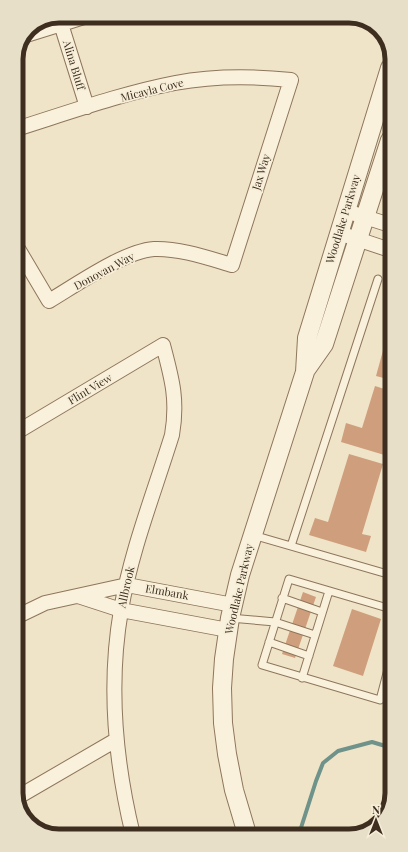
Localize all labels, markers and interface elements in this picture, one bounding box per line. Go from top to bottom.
street label: Alina Bluff [59,37,89,92]
street label: Micayla Cove [119,74,185,105]
street label: Jax Way [248,151,273,193]
street label: Woodlake Parkway [322,172,363,266]
street label: Donovan Way [71,248,137,293]
street label: Flint View [65,369,115,408]
street label: Woodlake Parkway [221,542,256,636]
street label: Allbrook [113,565,138,610]
street label: Elmbank [144,580,190,603]
north arrow [356,800,396,840]
text: N [372,802,380,817]

